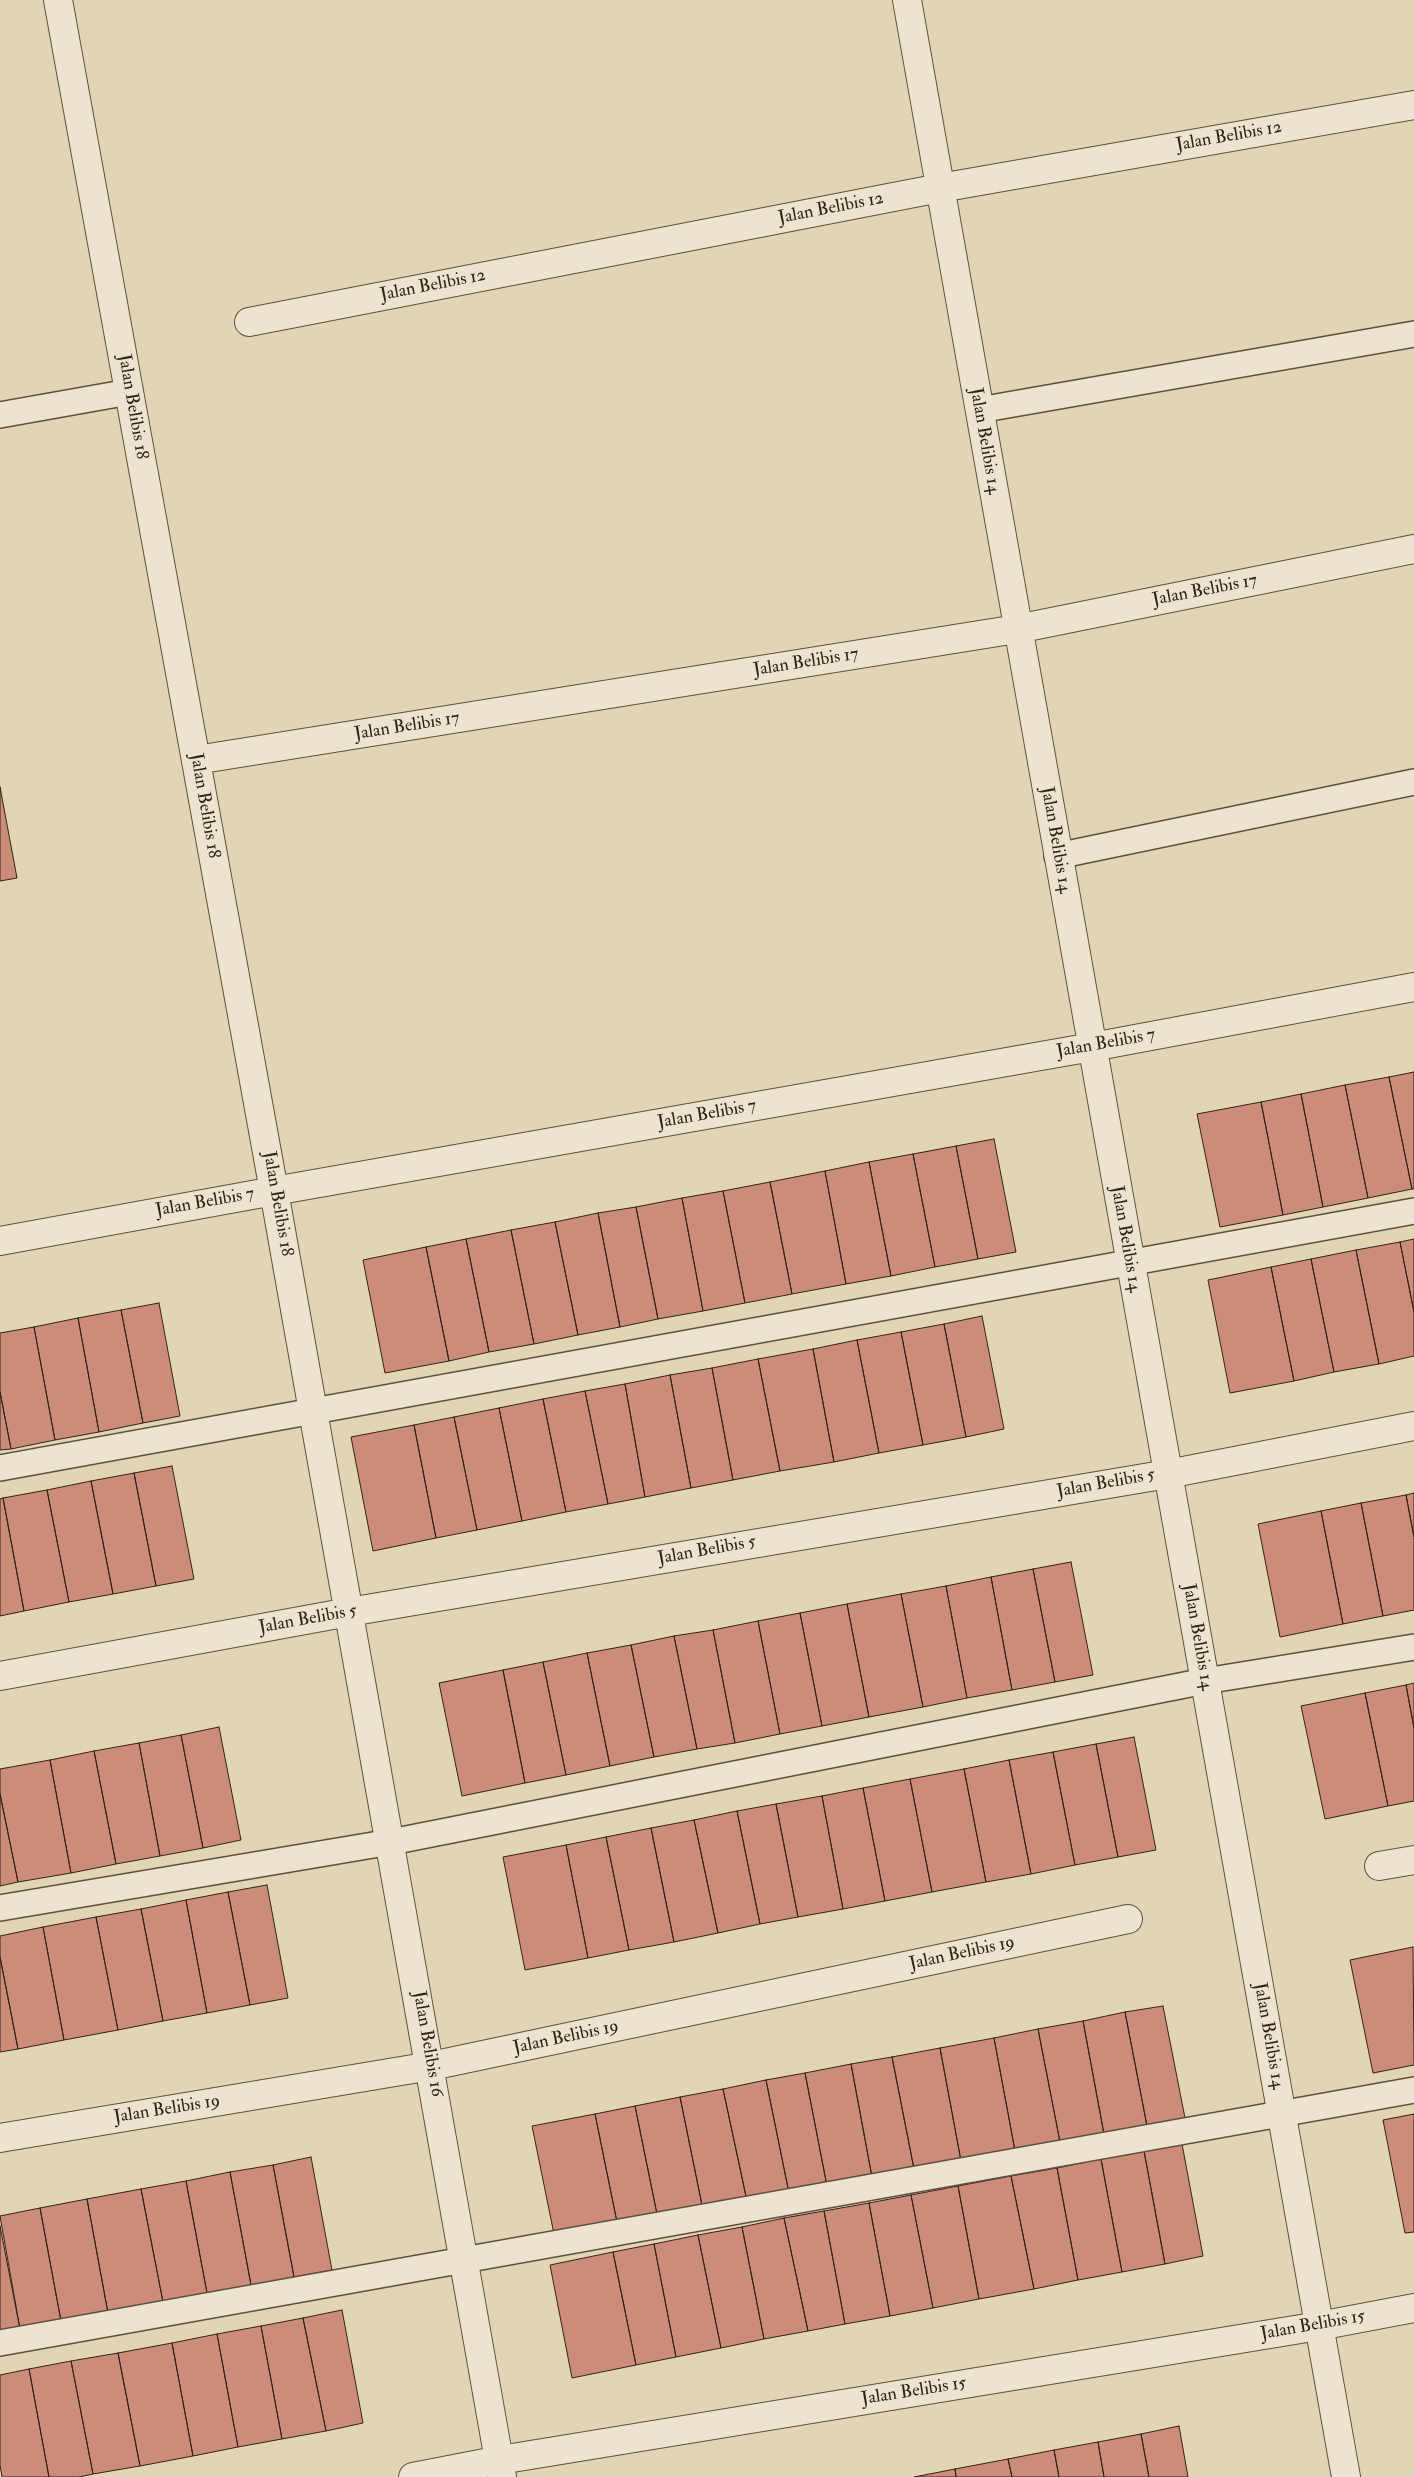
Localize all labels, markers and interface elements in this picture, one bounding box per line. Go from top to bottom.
street label: Jalan Belibis 12 [1174,117,1284,157]
street label: Jalan Belibis 12 [776,188,886,230]
street label: Jalan Belibis 12 [378,265,488,307]
street label: Jalan Belibis 18 [112,353,152,461]
street label: Jalan Belibis 14 [964,386,1004,496]
street label: Jalan Belibis 17 [1151,570,1259,612]
street label: Jalan Belibis 17 [752,644,860,682]
street label: Jalan Belibis 17 [353,708,461,746]
street label: Jalan Belibis 18 [184,752,224,860]
street label: Jalan Belibis 14 [1035,785,1075,895]
street label: Jalan Belibis 7 [1055,1025,1157,1063]
street label: Jalan Belibis 7 [656,1096,758,1134]
street label: Jalan Belibis 18 [257,1150,297,1258]
street label: Jalan Belibis 7 [154,1184,256,1222]
street label: Jalan Belibis 14 [1105,1184,1145,1294]
street label: Jalan Belibis 5 [1055,1465,1157,1503]
street label: Jalan Belibis 5 [656,1532,758,1570]
street label: Jalan Belibis 14 [1177,1582,1217,1692]
street label: Jalan Belibis 5 [257,1601,359,1639]
street label: Jalan Belibis 19 [907,1932,1017,1976]
street label: Jalan Belibis 14 [1248,1981,1288,2091]
street label: Jalan Belibis 16 [407,1989,447,2099]
street label: Jalan Belibis 19 [511,2016,621,2060]
street label: Jalan Belibis 19 [112,2091,222,2129]
street label: Jalan Belibis 15 [1259,2306,1367,2346]
street label: Jalan Belibis 15 [860,2373,968,2411]

